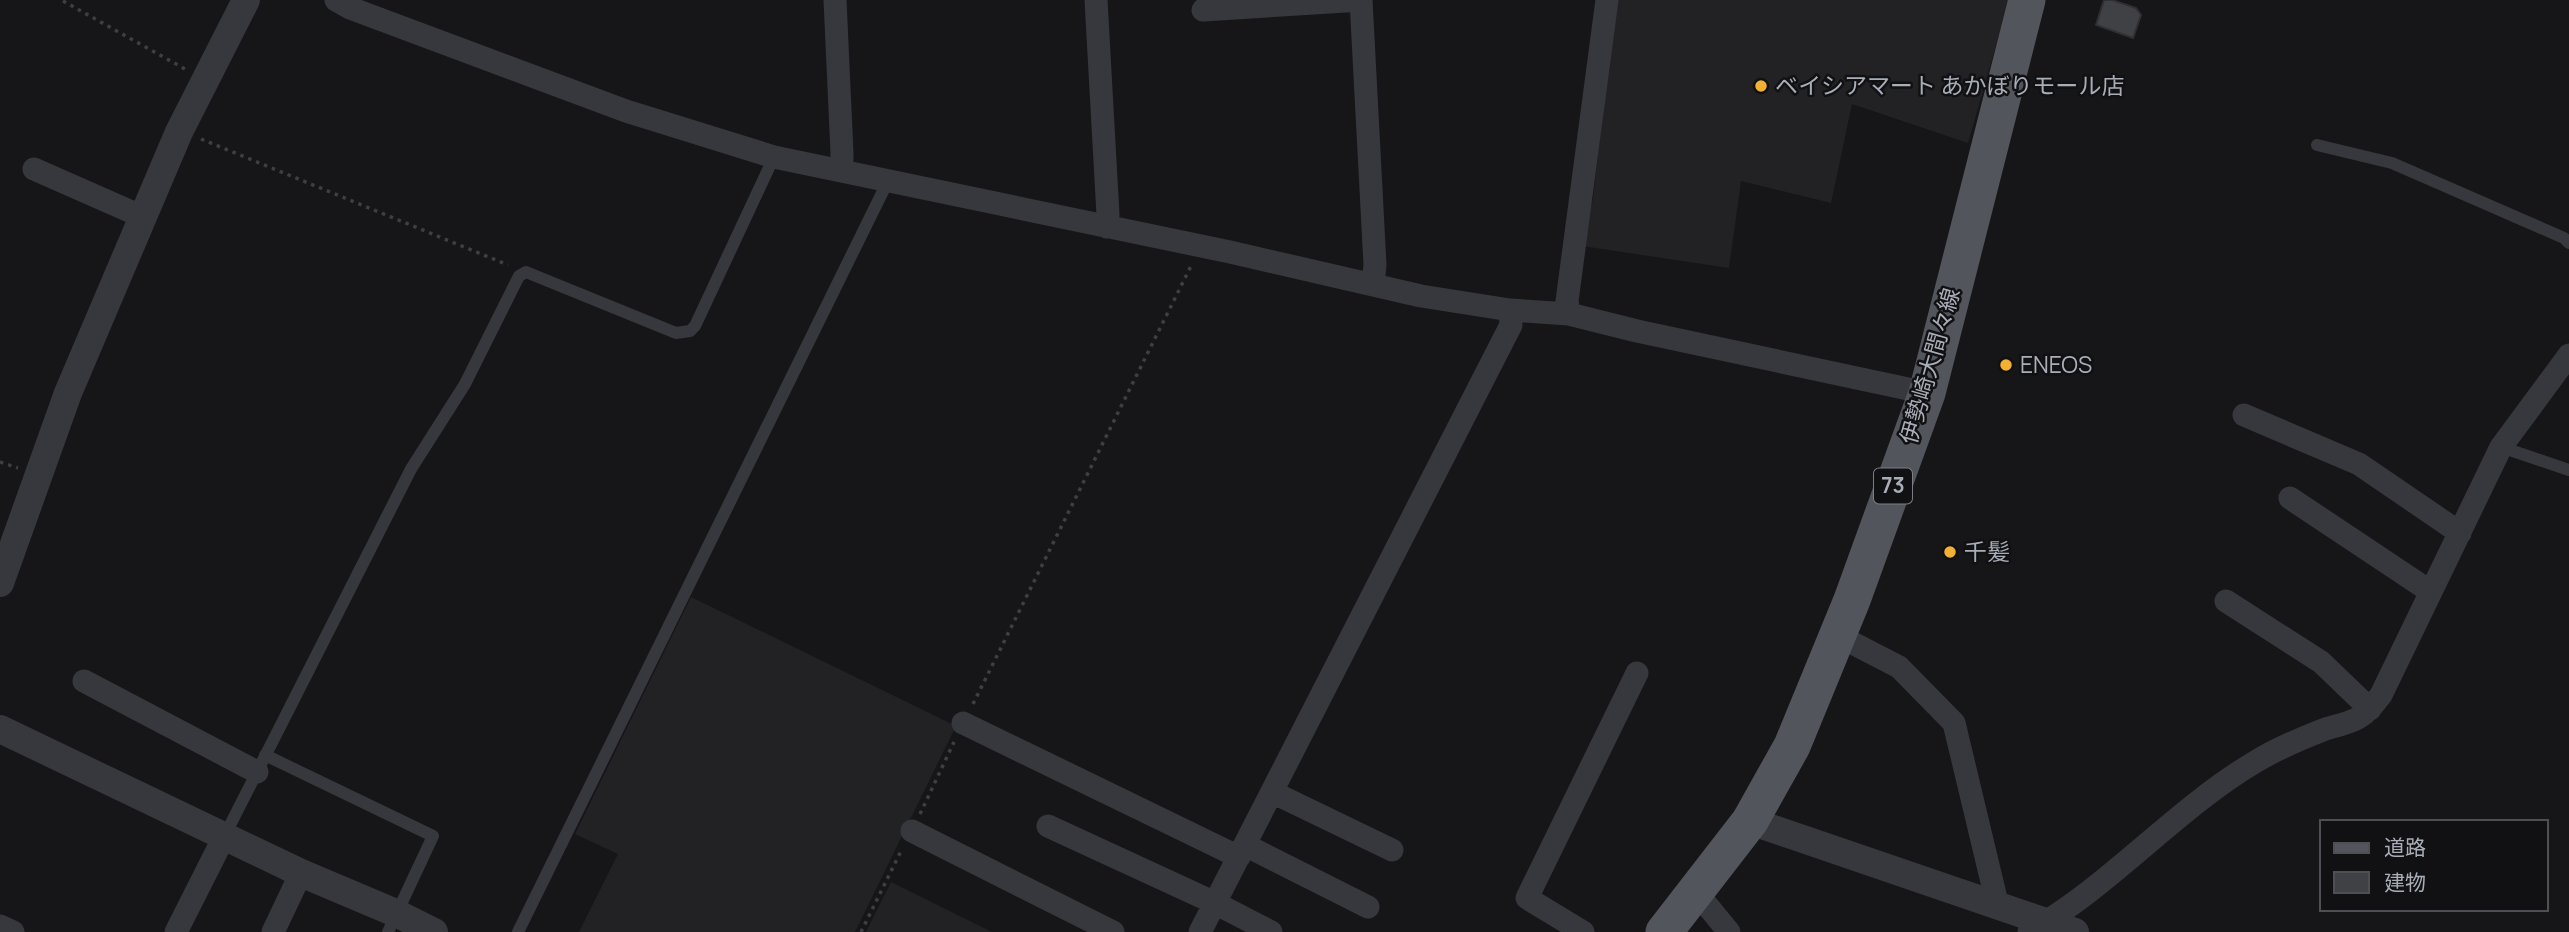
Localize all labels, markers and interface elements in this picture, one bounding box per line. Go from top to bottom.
place label: ベイシアマート あかぼりモール店 [1775,69,2125,101]
marker: ベイシアマート あかぼりモール店 [1753,78,1769,94]
street label: 伊勢崎大間々線 [1891,284,1967,448]
place label: ENEOS [2020,348,2092,380]
marker: ENEOS [1998,357,2014,373]
road number: 73 [1874,468,1912,504]
place label: 千髪 [1964,535,2010,567]
marker: 千髪 [1942,544,1958,560]
legend [2320,820,2548,911]
text: 道路 [2384,833,2426,861]
text: 建物 [2384,868,2426,896]

